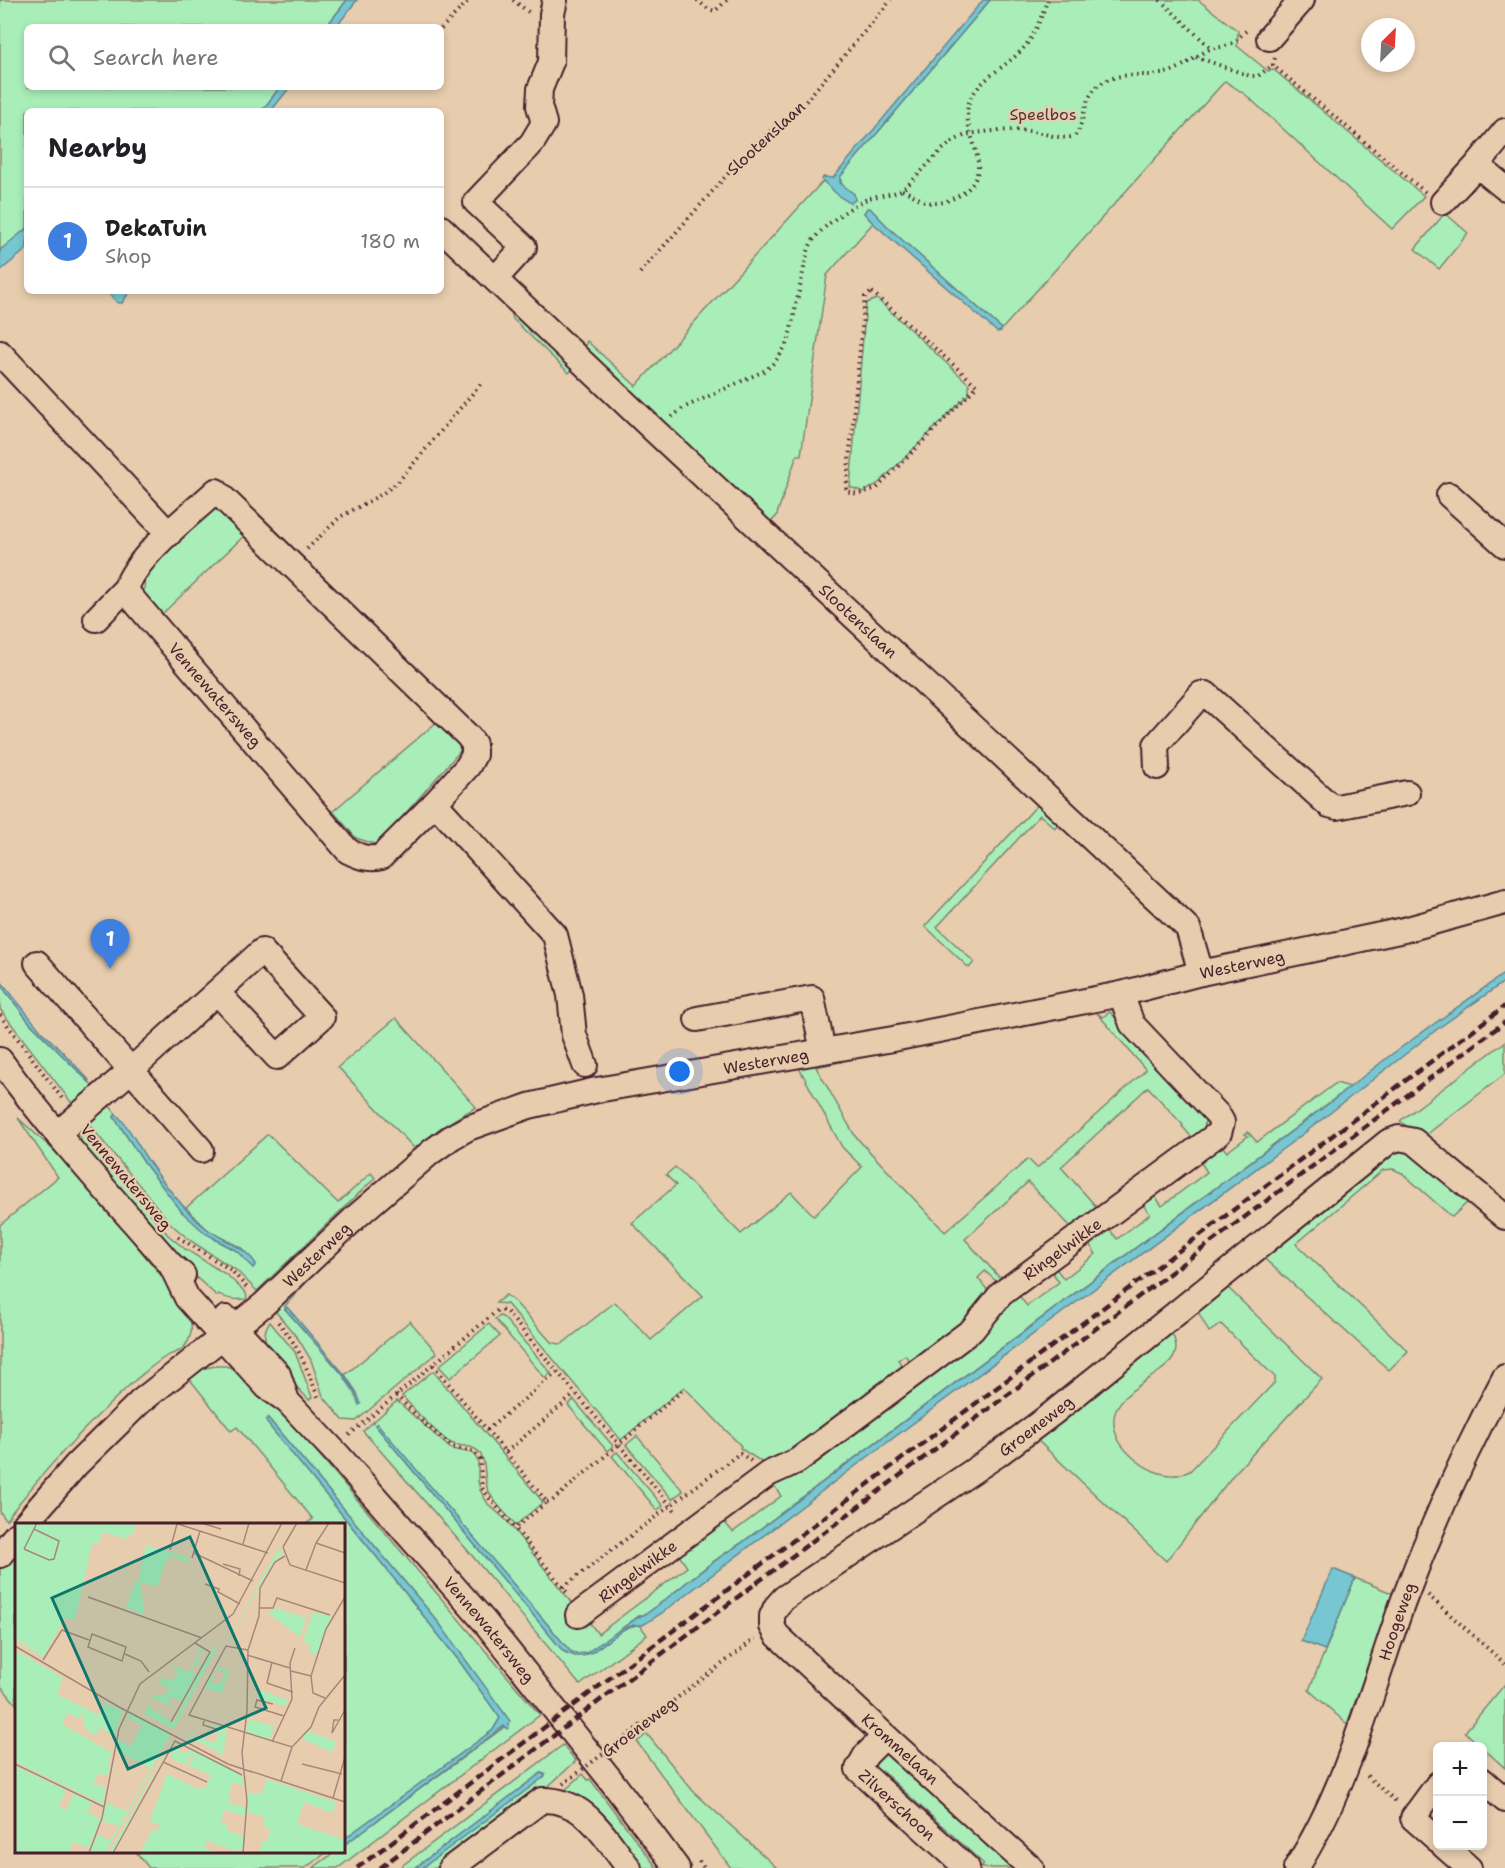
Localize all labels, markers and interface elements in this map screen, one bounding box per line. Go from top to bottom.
north arrow [1361,18,1415,72]
search box [24,24,444,90]
icon: search [45,41,78,74]
text: Search here [93,43,219,72]
street label: Slootenslaan [722,96,810,180]
park label: Speelbos [1009,104,1077,125]
text: Nearby [48,130,147,165]
text: DekaTuin [105,214,207,243]
text: 1 [63,228,72,254]
text: 180 m [360,228,420,254]
text: Shop [105,243,152,269]
street label: Slootenslaan [815,579,902,663]
street label: Vennewatersweg [164,638,266,752]
pin: 1 [90,920,130,969]
street label: Westerweg [1198,945,1287,984]
street label: Westerweg [722,1043,810,1079]
your location [665,1057,694,1086]
street label: Vennewatersweg [75,1120,177,1235]
street label: Ringelwikke [1018,1213,1106,1285]
street label: Westerweg [278,1217,355,1292]
street label: Groeneweg [994,1390,1077,1461]
inset map [15,1523,345,1853]
street label: Ringelwikke [594,1535,681,1607]
street label: Vennewatersweg [439,1572,540,1687]
street label: Hoogeweg [1373,1579,1420,1663]
street label: Groeneweg [597,1692,681,1762]
street label: Krommelaan [857,1709,943,1789]
map controls [1433,1742,1487,1850]
button: + [1433,1742,1487,1796]
street label: Zilverschoon [854,1764,940,1845]
button: − [1433,1796,1487,1850]

